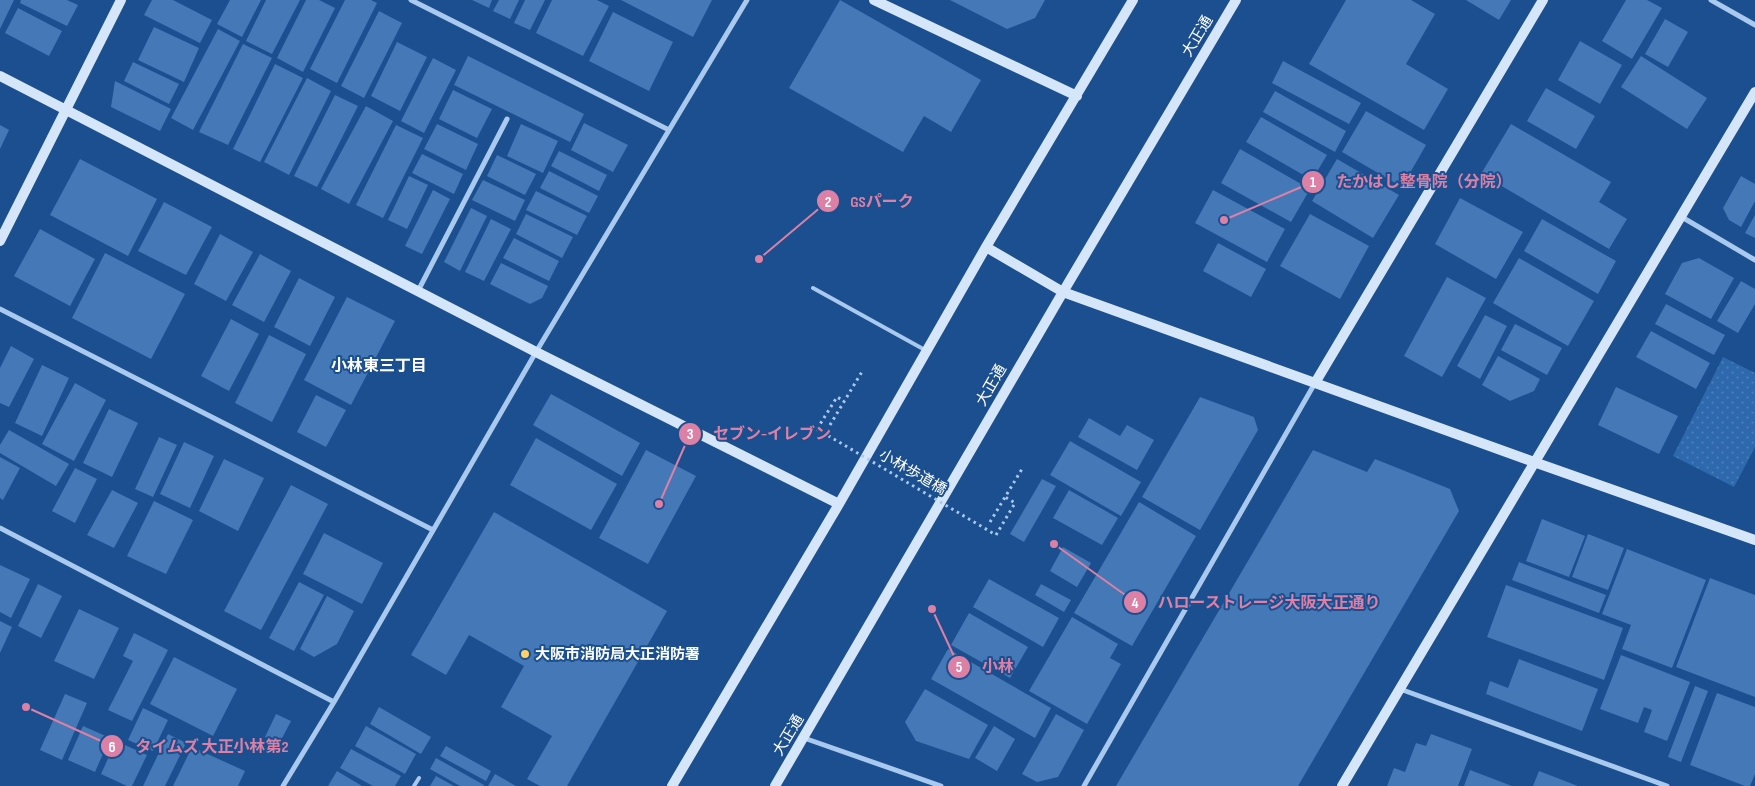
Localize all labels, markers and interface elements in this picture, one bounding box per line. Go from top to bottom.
street label: 大正通 [1178,12,1217,60]
callout: たかはし整骨院（分院） [1301,166,1522,197]
text: 1 [1310,173,1316,192]
text: たかはし整骨院（分院） [1336,173,1512,192]
callout: GSパーク [816,186,924,217]
text: 2 [825,193,831,212]
text: GSパーク [850,193,914,212]
district label: 小林東三丁目 [331,357,427,376]
street label: 大正通 [972,361,1011,409]
callout: セブン-イレブン [678,418,841,449]
text: 3 [687,425,694,444]
text: セブン-イレブン [713,425,831,444]
street label: 小林歩道橋 [876,445,950,499]
callout: ハローストレージ大阪大正通り [1122,587,1391,618]
text: 4 [1132,594,1139,613]
text: ハローストレージ大阪大正通り [1158,594,1380,613]
place label: 大阪市消防局大正消防署 [535,645,700,664]
marker: 大阪市消防局大正消防署 [519,648,531,660]
callout: 小林 [947,651,1024,682]
text: 5 [956,658,963,677]
text: 小林 [982,658,1014,677]
street label: 大正通 [769,711,808,759]
callout: タイムズ 大正小林第2 [100,731,298,762]
text: 6 [108,738,116,757]
text: タイムズ 大正小林第2 [135,738,289,757]

